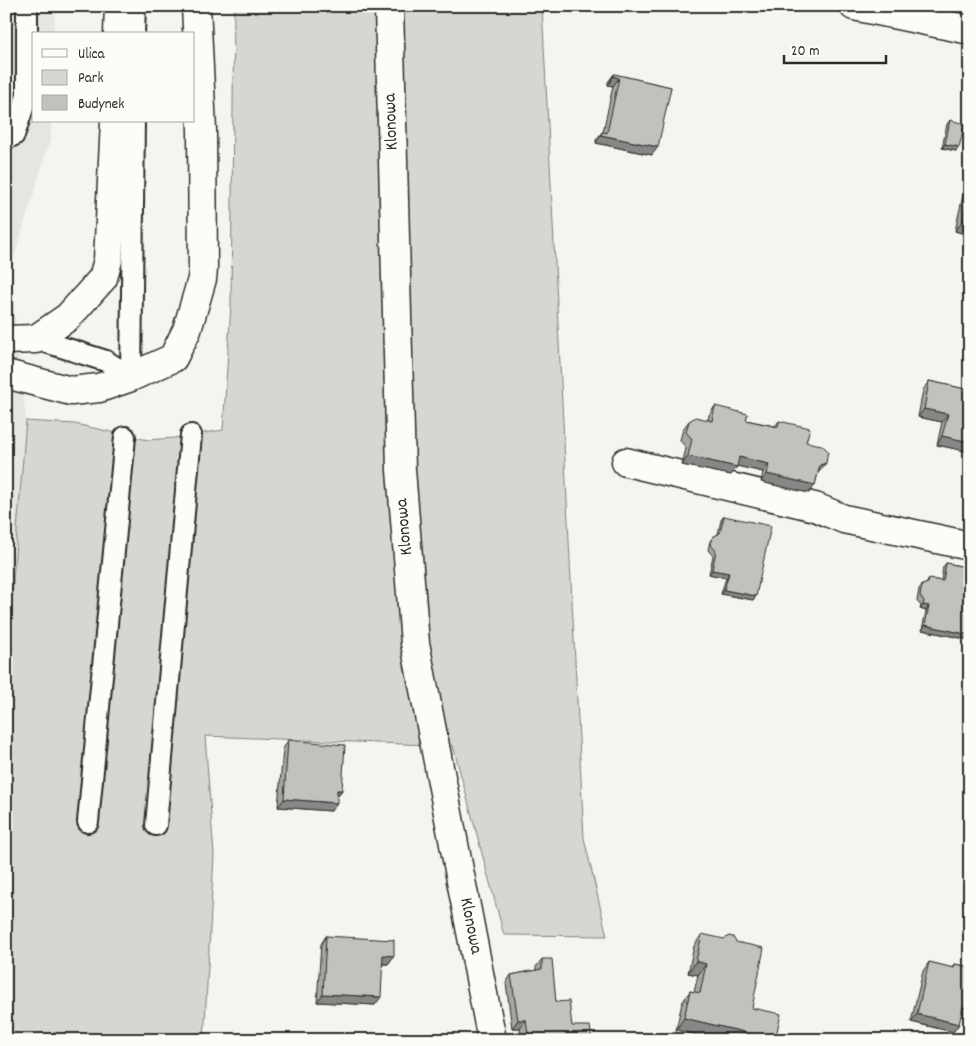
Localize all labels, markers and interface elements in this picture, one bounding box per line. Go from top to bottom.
legend [32,32,195,122]
scale bar [784,32,886,64]
text: 20 m [791,41,819,63]
text: Ulica [78,44,106,66]
text: Park [78,68,104,90]
street label: Klonowa [378,93,405,151]
text: Budynek [78,94,124,116]
street label: Klonowa [390,497,420,556]
street label: Klonowa [452,896,488,957]

